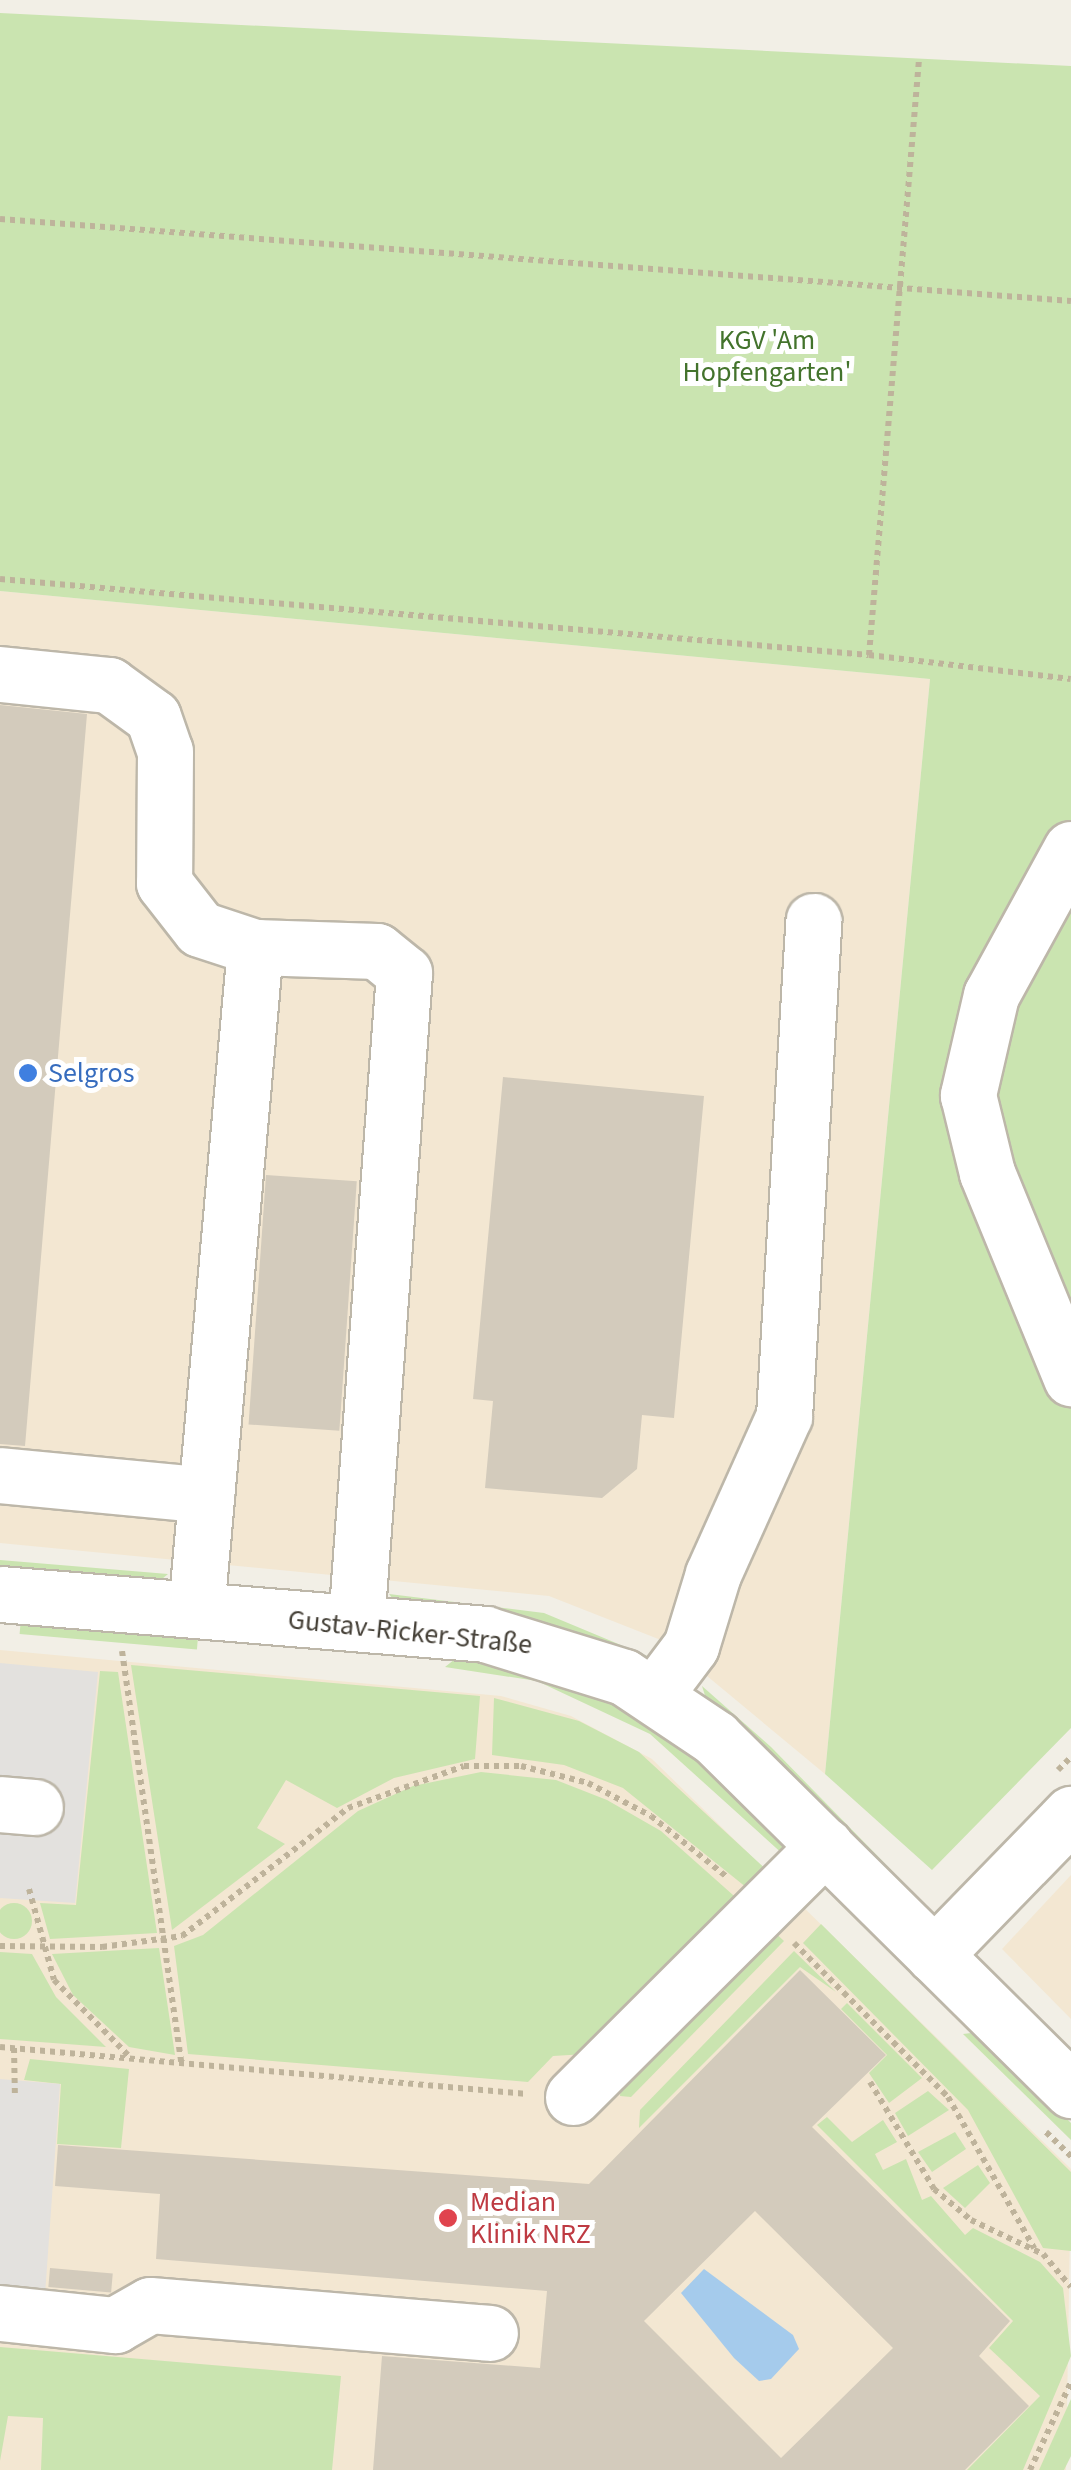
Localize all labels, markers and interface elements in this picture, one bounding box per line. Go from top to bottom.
park label: KGV 'Am Hopfengarten' [683,323,851,389]
place label: Selgros [48,1056,134,1090]
marker: Selgros [17,1062,39,1084]
street label: Gustav-Ricker-Straße [286,1602,534,1662]
place label: Median Klinik NRZ [470,2185,591,2251]
marker: Median Klinik NRZ [435,2205,461,2231]

